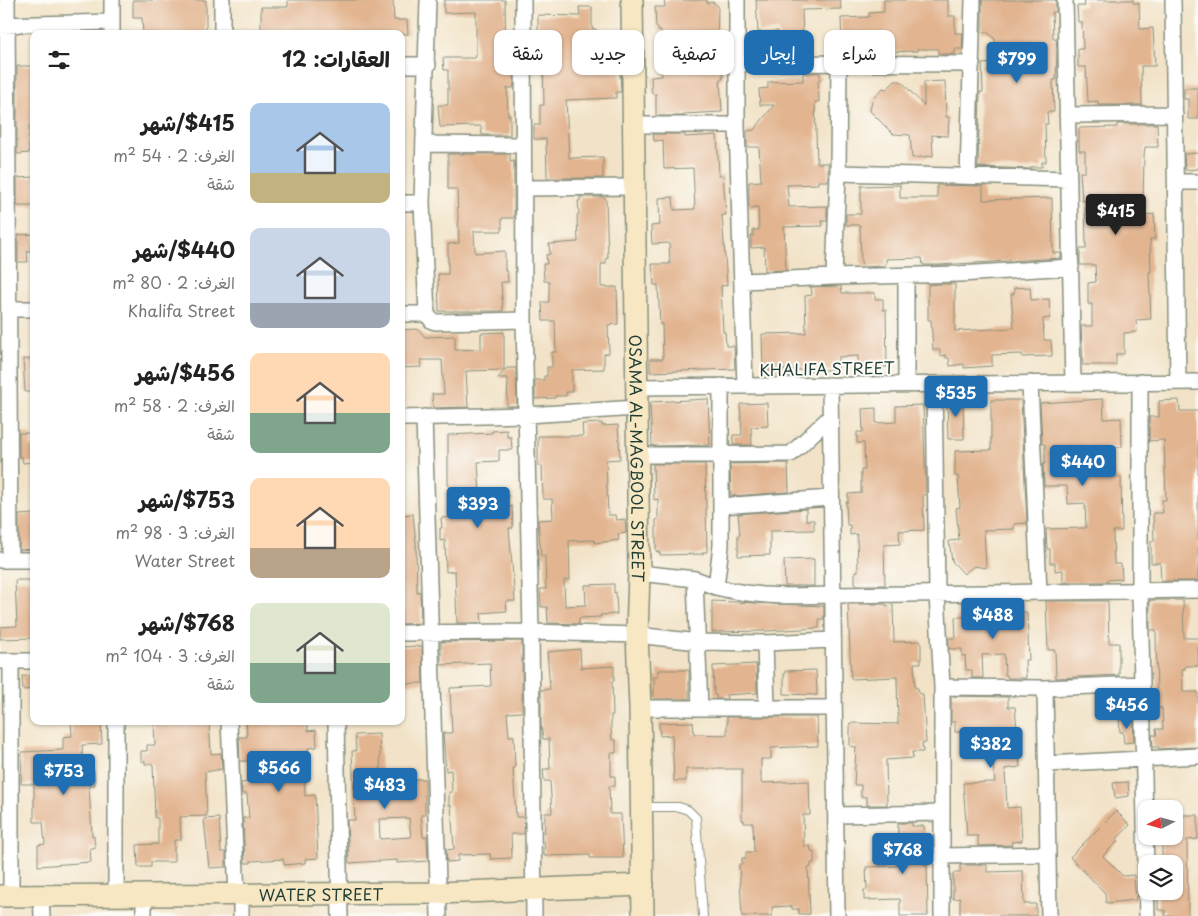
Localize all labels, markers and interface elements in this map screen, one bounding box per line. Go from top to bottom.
chip: شقة [494,30,562,75]
chip: جديد [572,30,644,75]
chip: تصفية [654,30,734,75]
chip: إيجار [744,30,814,75]
chip: شراء [824,30,895,75]
text: العقارات: 12 [282,42,390,74]
pin: $799 [987,42,1047,84]
icon: filters [45,46,73,74]
text: $799 [998,46,1036,70]
text: $415/شهر [141,106,235,138]
icon: home [290,123,350,183]
text: الغرف: 2 · 54 m² [113,143,235,167]
text: شقة [207,171,235,195]
pin: $415 [1086,194,1146,236]
text: $415 [1097,198,1135,222]
text: $440/شهر [134,233,235,265]
icon: home [290,248,350,308]
text: الغرف: 2 · 80 m² [112,270,235,294]
text: Khalifa Street [128,298,235,322]
street label: OSAMA AL-MAGBOOL STREET [624,334,651,582]
street label: KHALIFA STREET [759,355,895,381]
text: $456/شهر [136,356,235,388]
icon: home [290,373,350,433]
pin: $535 [926,376,986,418]
text: $535 [935,380,977,404]
text: الغرف: 2 · 58 m² [114,393,235,417]
text: شقة [207,421,235,445]
pin: $440 [1053,444,1113,487]
text: $440 [1061,449,1105,473]
text: $753/شهر [139,483,235,515]
pin: $393 [448,486,508,529]
text: $393 [458,491,498,515]
icon: home [290,498,350,558]
text: الغرف: 3 · 98 m² [115,520,235,544]
text: Water Street [135,548,235,572]
pin: $488 [963,598,1023,640]
text: $488 [972,602,1014,626]
text: $768/شهر [140,606,235,638]
icon: home [290,623,350,683]
text: الغرف: 3 · 104 m² [105,643,235,667]
text: شقة [207,671,235,695]
pin: $456 [1097,688,1157,730]
text: $456 [1106,692,1148,716]
pin: $382 [961,726,1021,769]
text: $382 [970,731,1012,755]
pin: $566 [249,750,309,793]
pin: $753 [34,754,94,796]
text: $566 [258,755,300,779]
text: $753 [44,758,84,782]
pin: $483 [355,768,415,810]
text: $483 [364,772,406,796]
north arrow [1138,800,1182,845]
map controls [1138,800,1183,900]
pin: $768 [873,832,933,875]
text: $768 [883,837,923,861]
button: layers [1138,855,1183,900]
street label: WATER STREET [259,881,384,906]

